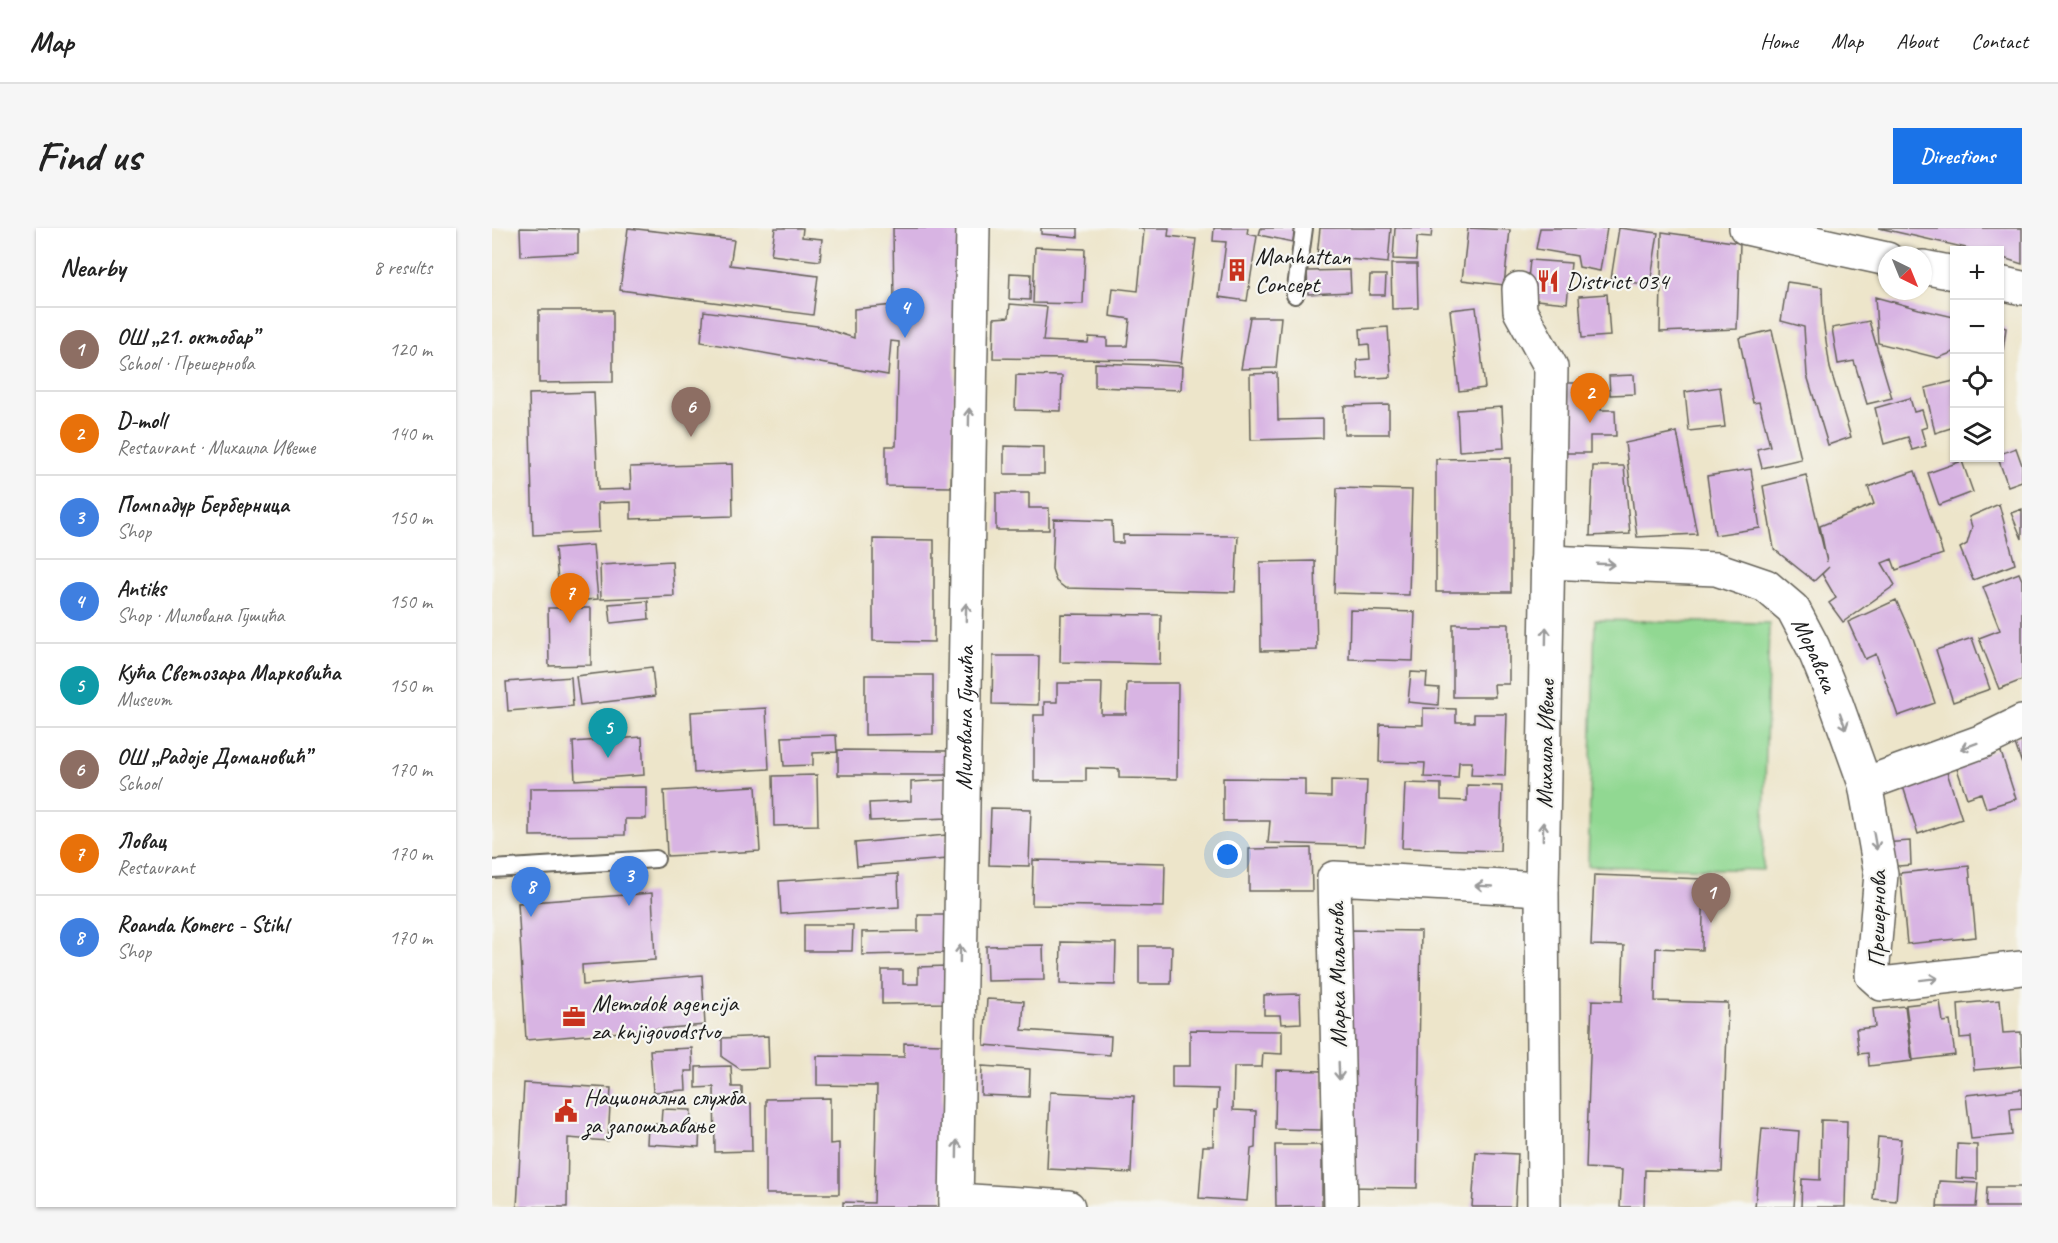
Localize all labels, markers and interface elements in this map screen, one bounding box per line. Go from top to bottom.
text: Map [30,24,73,59]
text: Home [1760,28,1798,54]
text: Map [1831,28,1863,54]
text: About [1896,28,1938,54]
text: Contact [1971,28,2028,54]
button: Directions [1893,128,2022,184]
text: Find us [36,130,141,183]
place label: Manhattan Concept [1255,241,1351,299]
north arrow [1878,246,1932,300]
map controls [1950,246,2004,462]
button: + [1950,246,2004,300]
text: Nearby [60,251,125,284]
text: 8 results [373,255,432,280]
building icon: Manhattan Concept [1224,257,1250,283]
place label: District 034 [1566,266,1671,296]
restaurant icon: District 034 [1535,268,1561,294]
pin: 4 [886,288,924,338]
button: − [1950,300,2004,354]
text: ОШ „21. октобар” [117,323,258,351]
text: 1 [75,337,84,362]
text: 120 m [389,337,432,362]
text: School · Прешернова [117,351,254,376]
button: locate [1950,354,2004,408]
pin: 2 [1570,374,1610,423]
pin: 6 [672,388,710,437]
text: D-moll [117,407,166,435]
one-way arrow [964,407,975,427]
button: layers [1950,408,2004,462]
text: 2 [75,421,84,446]
text: 140 m [389,421,432,446]
text: Restaurant · Михаила Ивеше [117,435,315,460]
text: Помпадур Берберница [117,491,289,519]
text: 3 [75,505,84,530]
text: 150 m [389,505,432,530]
text: Shop [117,519,151,544]
one-way arrow [1595,559,1615,570]
pin: 7 [550,574,590,623]
text: Antiks [117,575,166,603]
text: 4 [75,589,84,614]
text: 150 m [389,589,432,614]
one-way arrow [960,602,972,622]
text: Shop · Милована Гушића [117,603,284,628]
street label: Моравска [1785,612,1846,698]
one-way arrow [1540,626,1552,646]
street label: Милована Гушића [948,644,981,790]
text: Кућа Светозара Марковића [117,659,340,687]
text: 5 [75,673,84,698]
text: 150 m [389,673,432,698]
street label: Михаила Ивеше [1529,677,1561,809]
text: Museum [117,687,172,712]
pin: 5 [588,708,628,758]
one-way arrow [1838,711,1849,730]
one-way arrow [1960,741,1979,752]
text: ОШ „Радоје Домановић” [117,743,310,771]
text: 6 [75,757,84,782]
text: 170 m [389,757,432,782]
text: School [117,771,160,796]
one-way arrow [1537,821,1549,841]
text: Ловац [117,827,166,855]
one-way arrow [1870,831,1881,851]
your location [1213,840,1242,869]
text: 7 [75,841,84,866]
text: 170 m [389,841,432,866]
text: Restaurant [117,855,194,880]
pin: 3 [610,856,648,906]
pin: 8 [512,868,550,917]
street label: Прешернова [1861,869,1893,968]
pin: 1 [1692,874,1730,923]
one-way arrow [1474,881,1494,892]
street label: Марка Миљанова [1321,900,1353,1048]
text: Roanda Komerc - Stihl [117,911,288,939]
text: 8 [75,925,84,950]
text: 170 m [389,925,432,950]
text: Shop [117,939,151,964]
one-way arrow [954,944,966,964]
one-way arrow [1918,973,1938,984]
place label: Memodok agencija za knjigovodstvo [592,988,739,1046]
office icon: Memodok agencija za knjigovodstvo [561,1004,587,1030]
one-way arrow [1333,1060,1344,1080]
place label: Национална служба за запошљавање [581,1082,747,1141]
public building icon: Национална служба за запошљавање [553,1098,579,1124]
one-way arrow [951,1139,963,1159]

